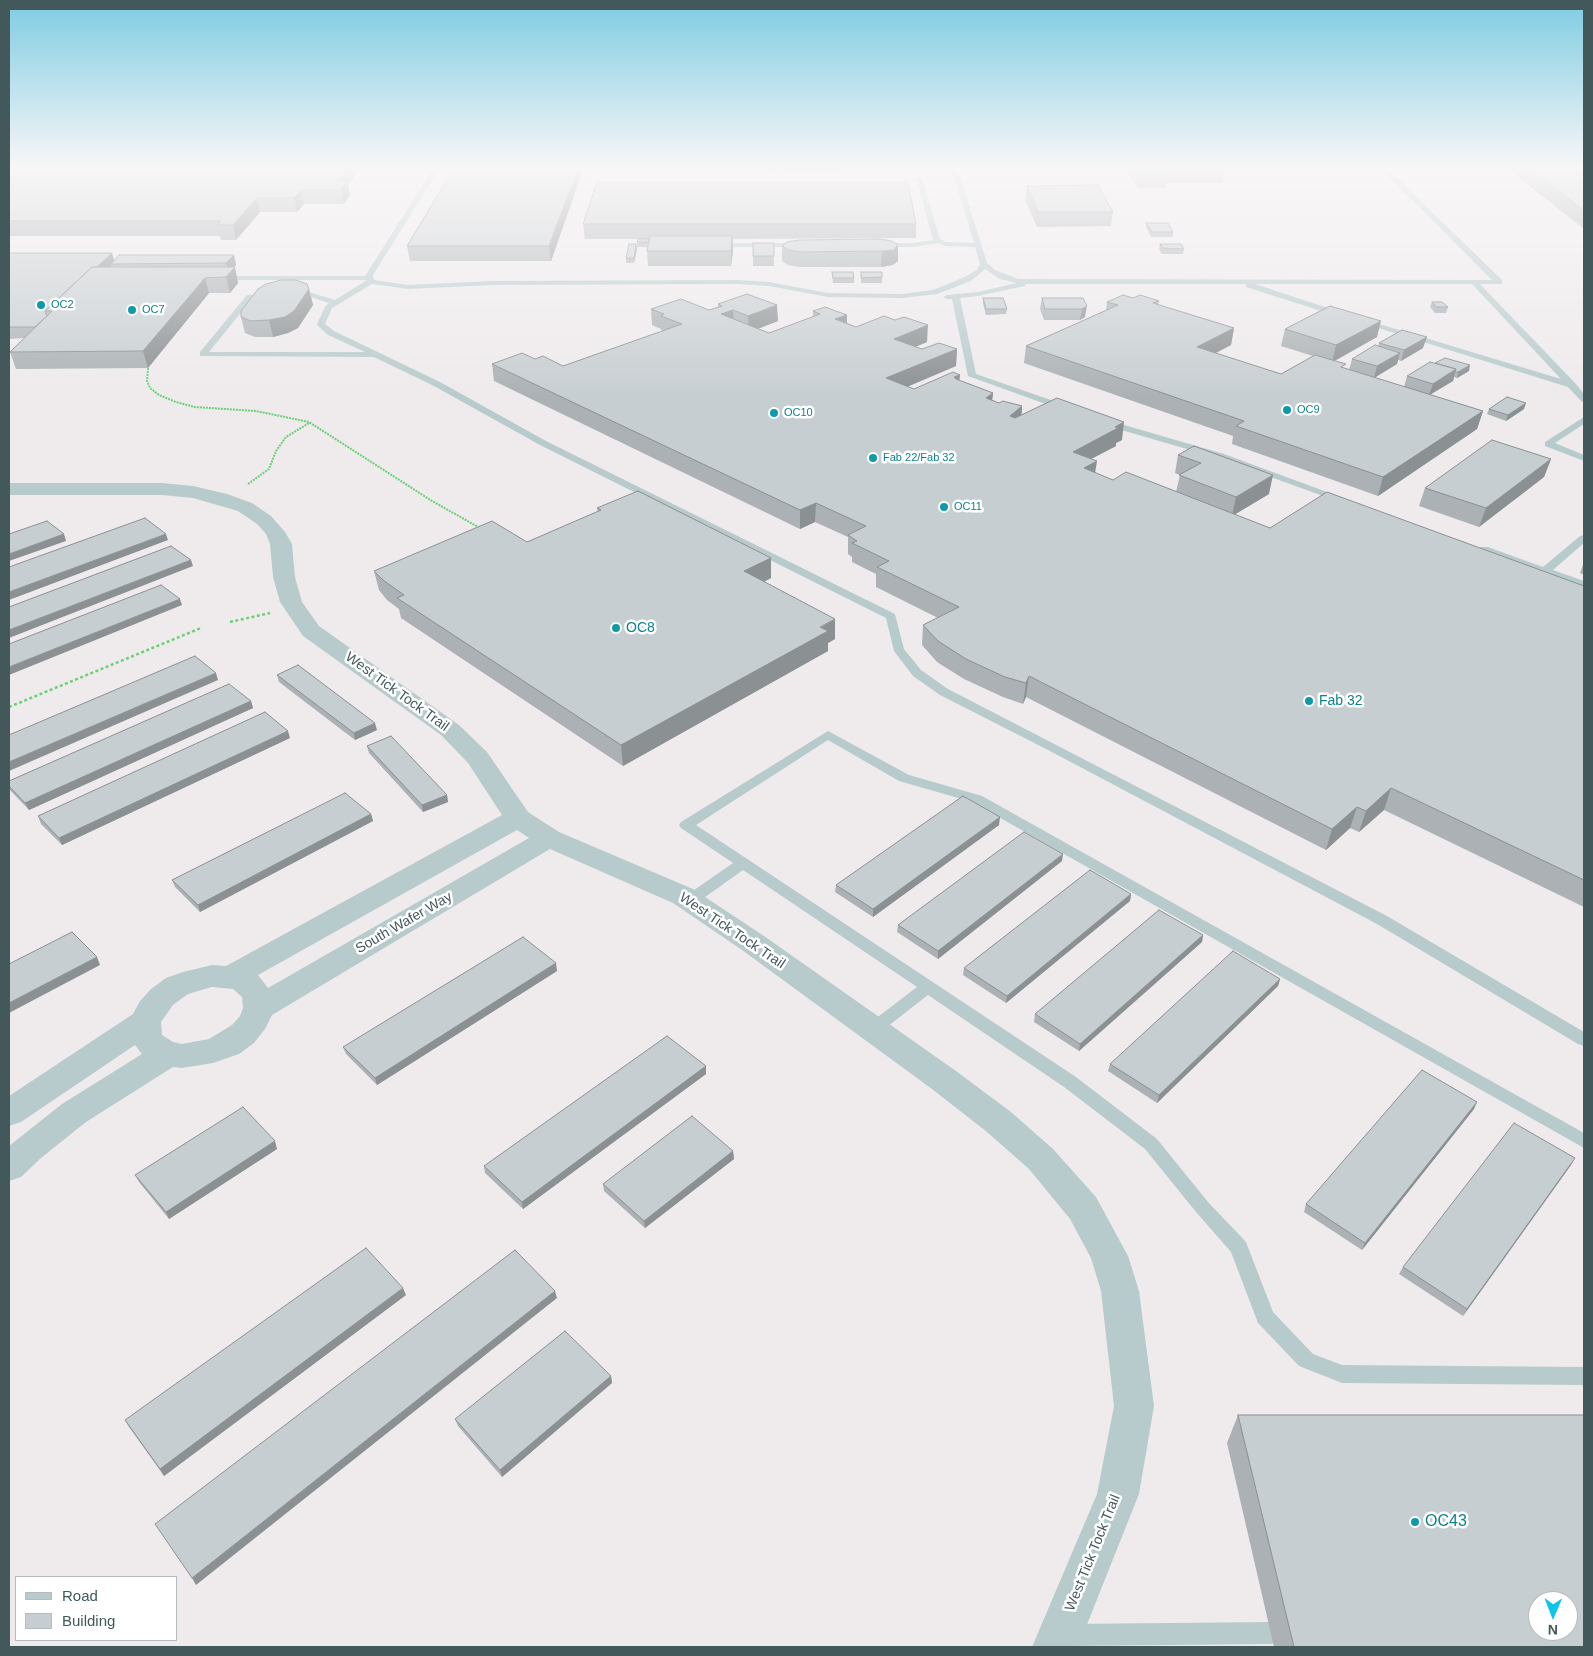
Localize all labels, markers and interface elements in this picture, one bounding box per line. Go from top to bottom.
place label: OC2 [51,298,74,312]
marker: OC2 [35,299,47,311]
place label: OC7 [142,303,165,317]
marker: OC7 [126,304,138,316]
place label: OC9 [1297,403,1320,417]
marker: OC9 [1281,404,1293,416]
place label: OC10 [784,406,813,420]
marker: OC10 [768,407,780,419]
place label: Fab 22/Fab 32 [883,451,955,465]
marker: Fab 22/Fab 32 [867,452,879,464]
place label: OC11 [954,500,982,514]
marker: OC11 [938,501,950,513]
place label: OC8 [626,620,655,636]
marker: OC8 [610,622,622,634]
street label: West Tick Tock Trail [342,649,452,735]
place label: Fab 32 [1319,693,1363,709]
marker: Fab 32 [1303,695,1315,707]
street label: South Wafer Way [353,889,455,957]
street label: West Tick Tock Trail [676,889,788,973]
street label: West Tick Tock Trail [1062,1492,1124,1614]
place label: OC43 [1425,1512,1467,1532]
marker: OC43 [1409,1516,1421,1528]
legend [15,1576,178,1641]
text: Road [62,1587,98,1604]
north arrow [1528,1591,1578,1641]
text: Building [62,1612,115,1629]
text: N [1548,1622,1558,1638]

